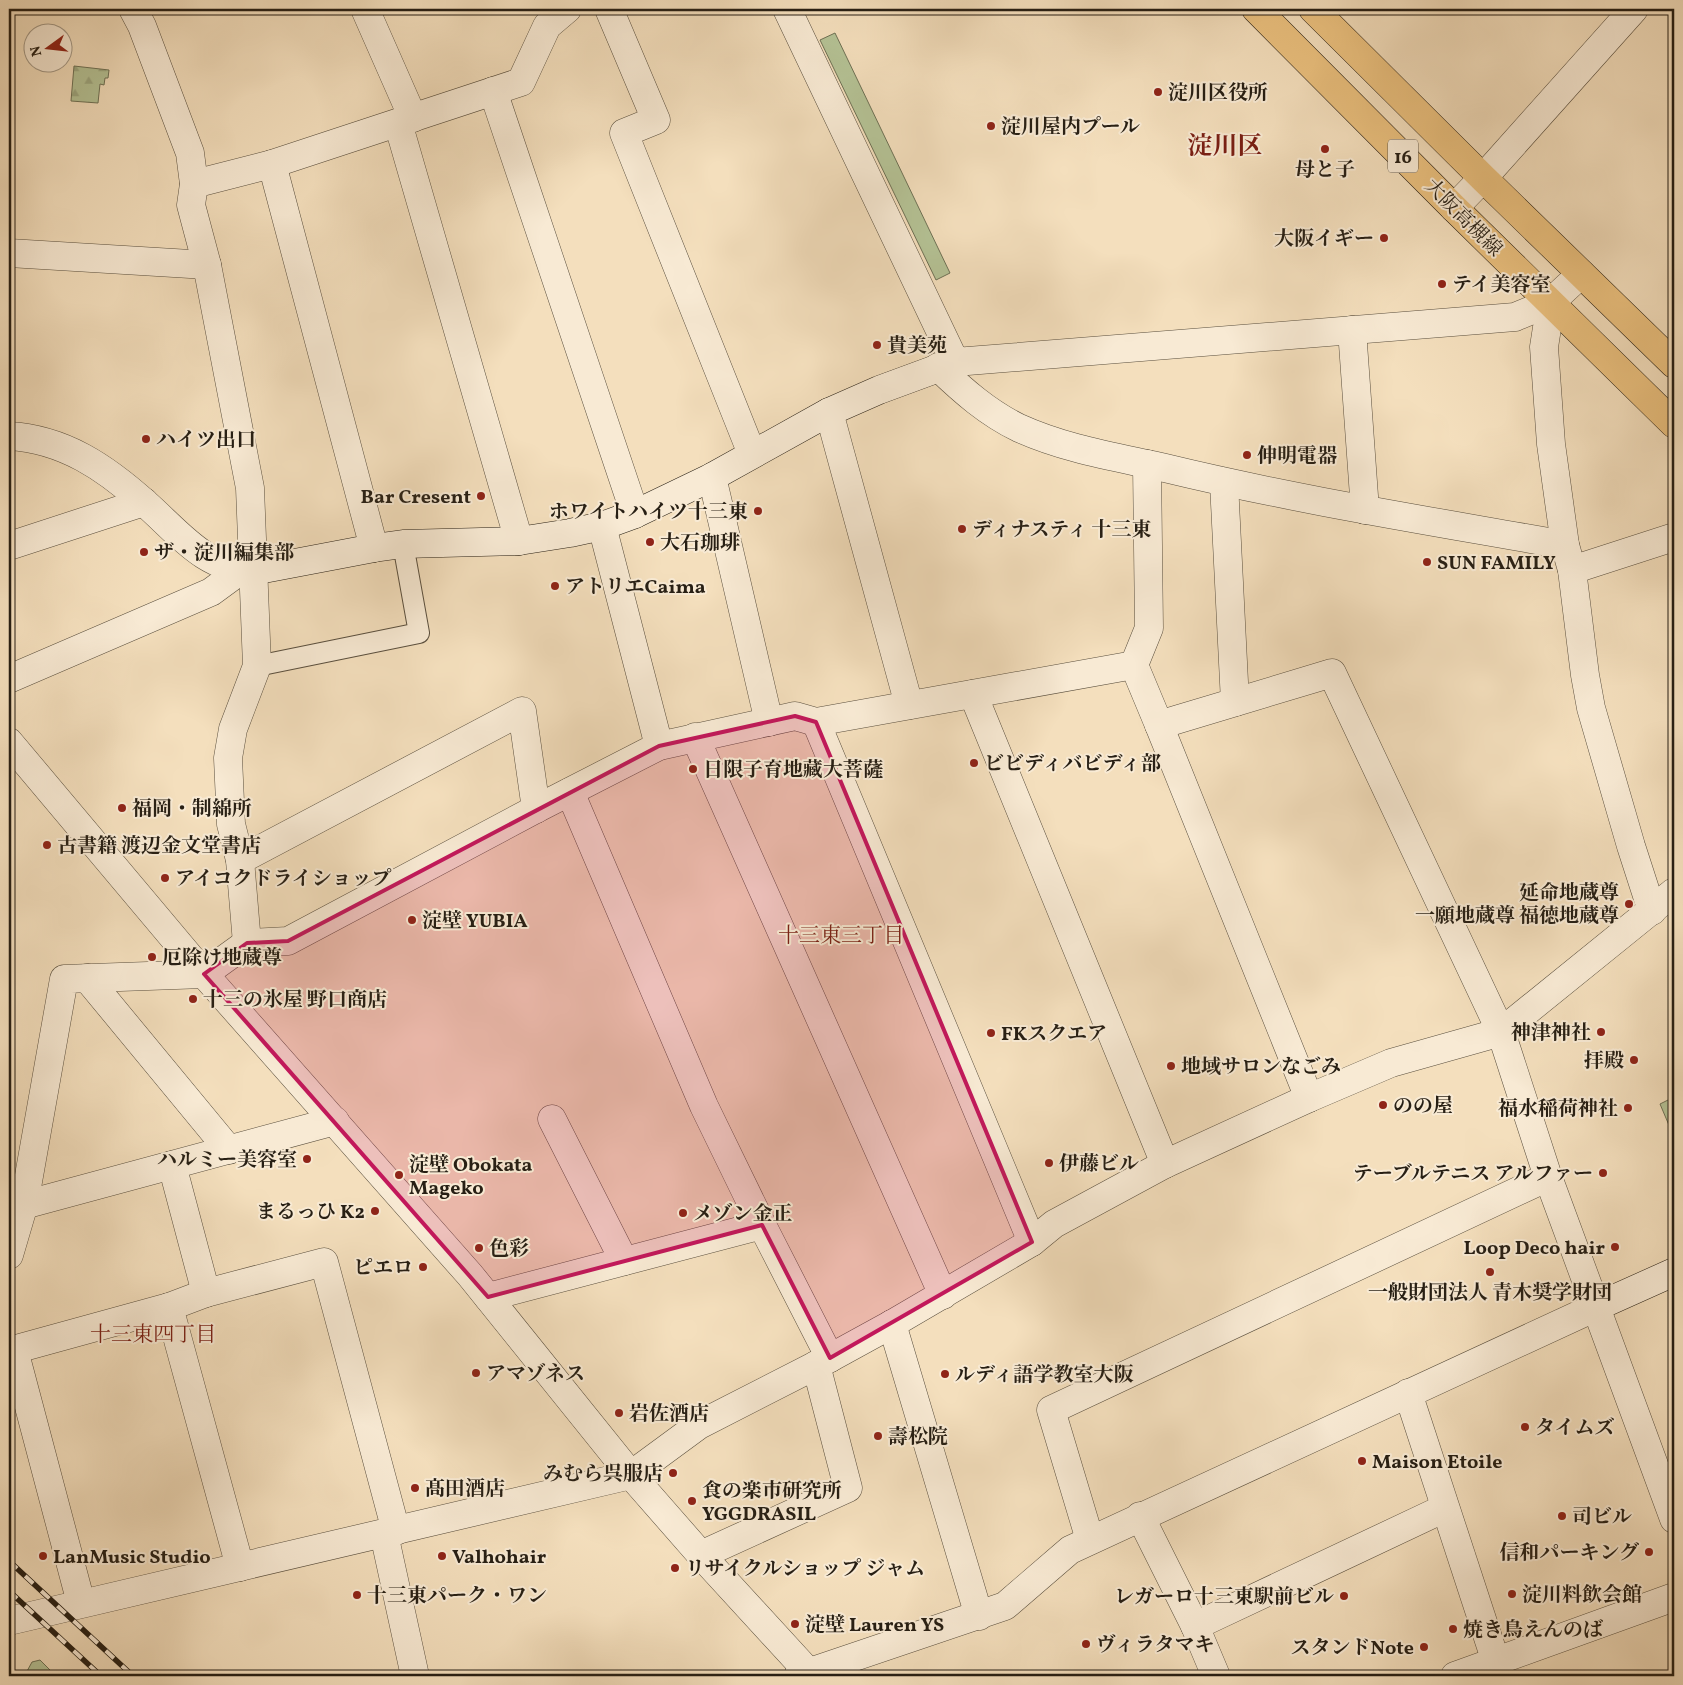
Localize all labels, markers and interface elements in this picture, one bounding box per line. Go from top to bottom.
north arrow [22,22,72,72]
text: N [26,44,47,58]
place label: 淀川区役所 [1168,80,1268,108]
marker: 淀川区役所 [1152,86,1164,98]
place label: 淀川屋内プール [1001,114,1140,142]
marker: 淀川屋内プール [985,120,997,132]
district label: 淀川区 [1187,130,1263,165]
road number: 16 [1388,140,1418,172]
marker: 母と子 [1319,143,1331,155]
place label: 母と子 [1295,157,1355,185]
street label: 大阪高槻線 [1417,173,1508,264]
place label: 大阪イギー [1274,226,1374,254]
marker: 大阪イギー [1378,232,1390,244]
place label: テイ美容室 [1452,272,1551,300]
marker: テイ美容室 [1436,278,1448,290]
place label: 貴美苑 [887,333,947,361]
marker: 貴美苑 [871,339,883,351]
place label: ハイツ出口 [156,427,256,455]
marker: ハイツ出口 [140,433,152,445]
place label: 伸明電器 [1257,443,1337,471]
marker: 伸明電器 [1241,449,1253,461]
place label: Bar Cresent [361,484,471,512]
marker: Bar Cresent [475,490,487,502]
place label: ホワイトハイツ十三東 [549,499,748,527]
marker: ホワイトハイツ十三東 [752,505,764,517]
place label: ディナスティ 十三東 [972,517,1152,545]
marker: ディナスティ 十三東 [956,523,968,535]
place label: 大石珈琲 [660,530,740,558]
marker: 大石珈琲 [644,536,656,548]
place label: ザ・淀川編集部 [154,540,294,568]
marker: ザ・淀川編集部 [138,546,150,558]
place label: SUN FAMILY [1437,550,1556,578]
marker: SUN FAMILY [1421,556,1433,568]
place label: アトリエCaima [565,574,706,602]
marker: アトリエCaima [549,580,561,592]
place label: ビビディバビディ部 [984,751,1161,779]
place label: 日限子育地藏大菩薩 [703,757,883,785]
marker: ビビディバビディ部 [968,757,980,769]
marker: 日限子育地藏大菩薩 [687,763,699,775]
place label: 福岡・制綿所 [132,796,252,824]
marker: 福岡・制綿所 [116,802,128,814]
place label: 古書籍 渡辺金文堂書店 [57,833,261,861]
marker: 古書籍 渡辺金文堂書店 [41,839,53,851]
place label: アイコクドライショップ [175,866,391,894]
marker: アイコクドライショップ [159,872,171,884]
place label: 延命地蔵尊 一願地蔵尊 福徳地蔵尊 [1415,880,1619,931]
marker: 延命地蔵尊 一願地蔵尊 福徳地蔵尊 [1623,898,1635,910]
place label: 淀壁 YUBIA [422,908,528,936]
marker: 淀壁 YUBIA [406,914,418,926]
district label: 十三東三丁目 [778,922,904,951]
place label: 厄除け地蔵尊 [162,945,282,973]
marker: 厄除け地蔵尊 [146,951,158,963]
place label: 十三の氷屋 野口商店 [203,987,387,1015]
marker: 十三の氷屋 野口商店 [187,993,199,1005]
place label: 神津神社 [1511,1020,1591,1048]
place label: FKスクエア [1001,1021,1107,1049]
marker: 神津神社 [1595,1026,1607,1038]
marker: FKスクエア [985,1027,997,1039]
place label: 拝殿 [1584,1048,1624,1076]
place label: 地域サロンなごみ [1181,1054,1341,1082]
marker: 拝殿 [1628,1054,1640,1066]
marker: 地域サロンなごみ [1165,1060,1177,1072]
place label: のの屋 [1393,1093,1453,1121]
place label: 福水稲荷神社 [1498,1096,1618,1124]
marker: のの屋 [1377,1099,1389,1111]
marker: 福水稲荷神社 [1622,1102,1634,1114]
place label: ハルミー美容室 [157,1147,297,1175]
place label: 伊藤ビル [1059,1151,1139,1179]
place label: 淀壁 Obokata Mageko [409,1152,533,1203]
marker: ハルミー美容室 [301,1153,313,1165]
marker: 伊藤ビル [1043,1157,1055,1169]
place label: テーブルテニス アルファー [1353,1161,1593,1189]
marker: テーブルテニス アルファー [1597,1167,1609,1179]
marker: 淀壁 Obokata Mageko [393,1169,405,1181]
place label: まるっひ K2 [256,1199,365,1227]
place label: メゾン金正 [693,1201,792,1229]
marker: まるっひ K2 [369,1205,381,1217]
marker: メゾン金正 [677,1207,689,1219]
place label: Loop Deco hair [1463,1235,1605,1263]
place label: 色彩 [489,1236,529,1264]
marker: Loop Deco hair [1609,1241,1621,1253]
marker: 色彩 [473,1242,485,1254]
place label: ピエロ [353,1255,413,1283]
marker: ピエロ [417,1261,429,1273]
marker: 一般財団法人 青木奨学財団 [1484,1266,1496,1278]
place label: 一般財団法人 青木奨学財団 [1368,1280,1612,1308]
district label: 十三東四丁目 [90,1321,216,1350]
place label: アマゾネス [486,1361,585,1389]
place label: ルディ語学教室大阪 [955,1362,1133,1390]
marker: アマゾネス [470,1367,482,1379]
marker: ルディ語学教室大阪 [939,1368,951,1380]
place label: 岩佐酒店 [629,1401,709,1429]
marker: 岩佐酒店 [613,1407,625,1419]
place label: タイムズ [1535,1415,1615,1443]
marker: タイムズ [1519,1421,1531,1433]
place label: 壽松院 [888,1424,948,1452]
marker: 壽松院 [872,1430,884,1442]
place label: Maison Etoile [1372,1449,1502,1477]
marker: Maison Etoile [1356,1455,1368,1467]
place label: みむら呉服店 [543,1461,663,1489]
marker: みむら呉服店 [667,1467,679,1479]
place label: 髙田酒店 [425,1476,505,1504]
place label: 食の楽市研究所 YGGDRASIL [702,1478,842,1529]
marker: 髙田酒店 [409,1482,421,1494]
marker: 食の楽市研究所 YGGDRASIL [686,1495,698,1507]
place label: 司ビル [1572,1504,1632,1532]
marker: 司ビル [1556,1510,1568,1522]
place label: 信和パーキング [1500,1540,1639,1568]
place label: LanMusic Studio [53,1544,211,1572]
place label: Valhohair [452,1544,547,1572]
marker: 信和パーキング [1643,1546,1655,1558]
marker: LanMusic Studio [37,1550,49,1562]
marker: Valhohair [436,1550,448,1562]
place label: リサイクルショップ ジャム [685,1556,925,1584]
marker: リサイクルショップ ジャム [669,1562,681,1574]
place label: 淀川料飲会館 [1522,1582,1642,1610]
place label: 十三東パーク・ワン [367,1583,547,1611]
place label: レガーロ十三東駅前ビル [1114,1584,1334,1612]
marker: 淀川料飲会館 [1506,1588,1518,1600]
marker: 十三東パーク・ワン [351,1589,363,1601]
marker: レガーロ十三東駅前ビル [1338,1590,1350,1602]
place label: 淀壁 Lauren YS [805,1612,944,1640]
place label: 焼き鳥えんのば [1463,1617,1603,1645]
marker: 淀壁 Lauren YS [789,1618,801,1630]
marker: 焼き鳥えんのば [1447,1623,1459,1635]
place label: ヴィラタマキ [1096,1632,1215,1660]
place label: スタンドNote [1290,1635,1414,1663]
marker: ヴィラタマキ [1080,1638,1092,1650]
marker: スタンドNote [1418,1641,1430,1653]

